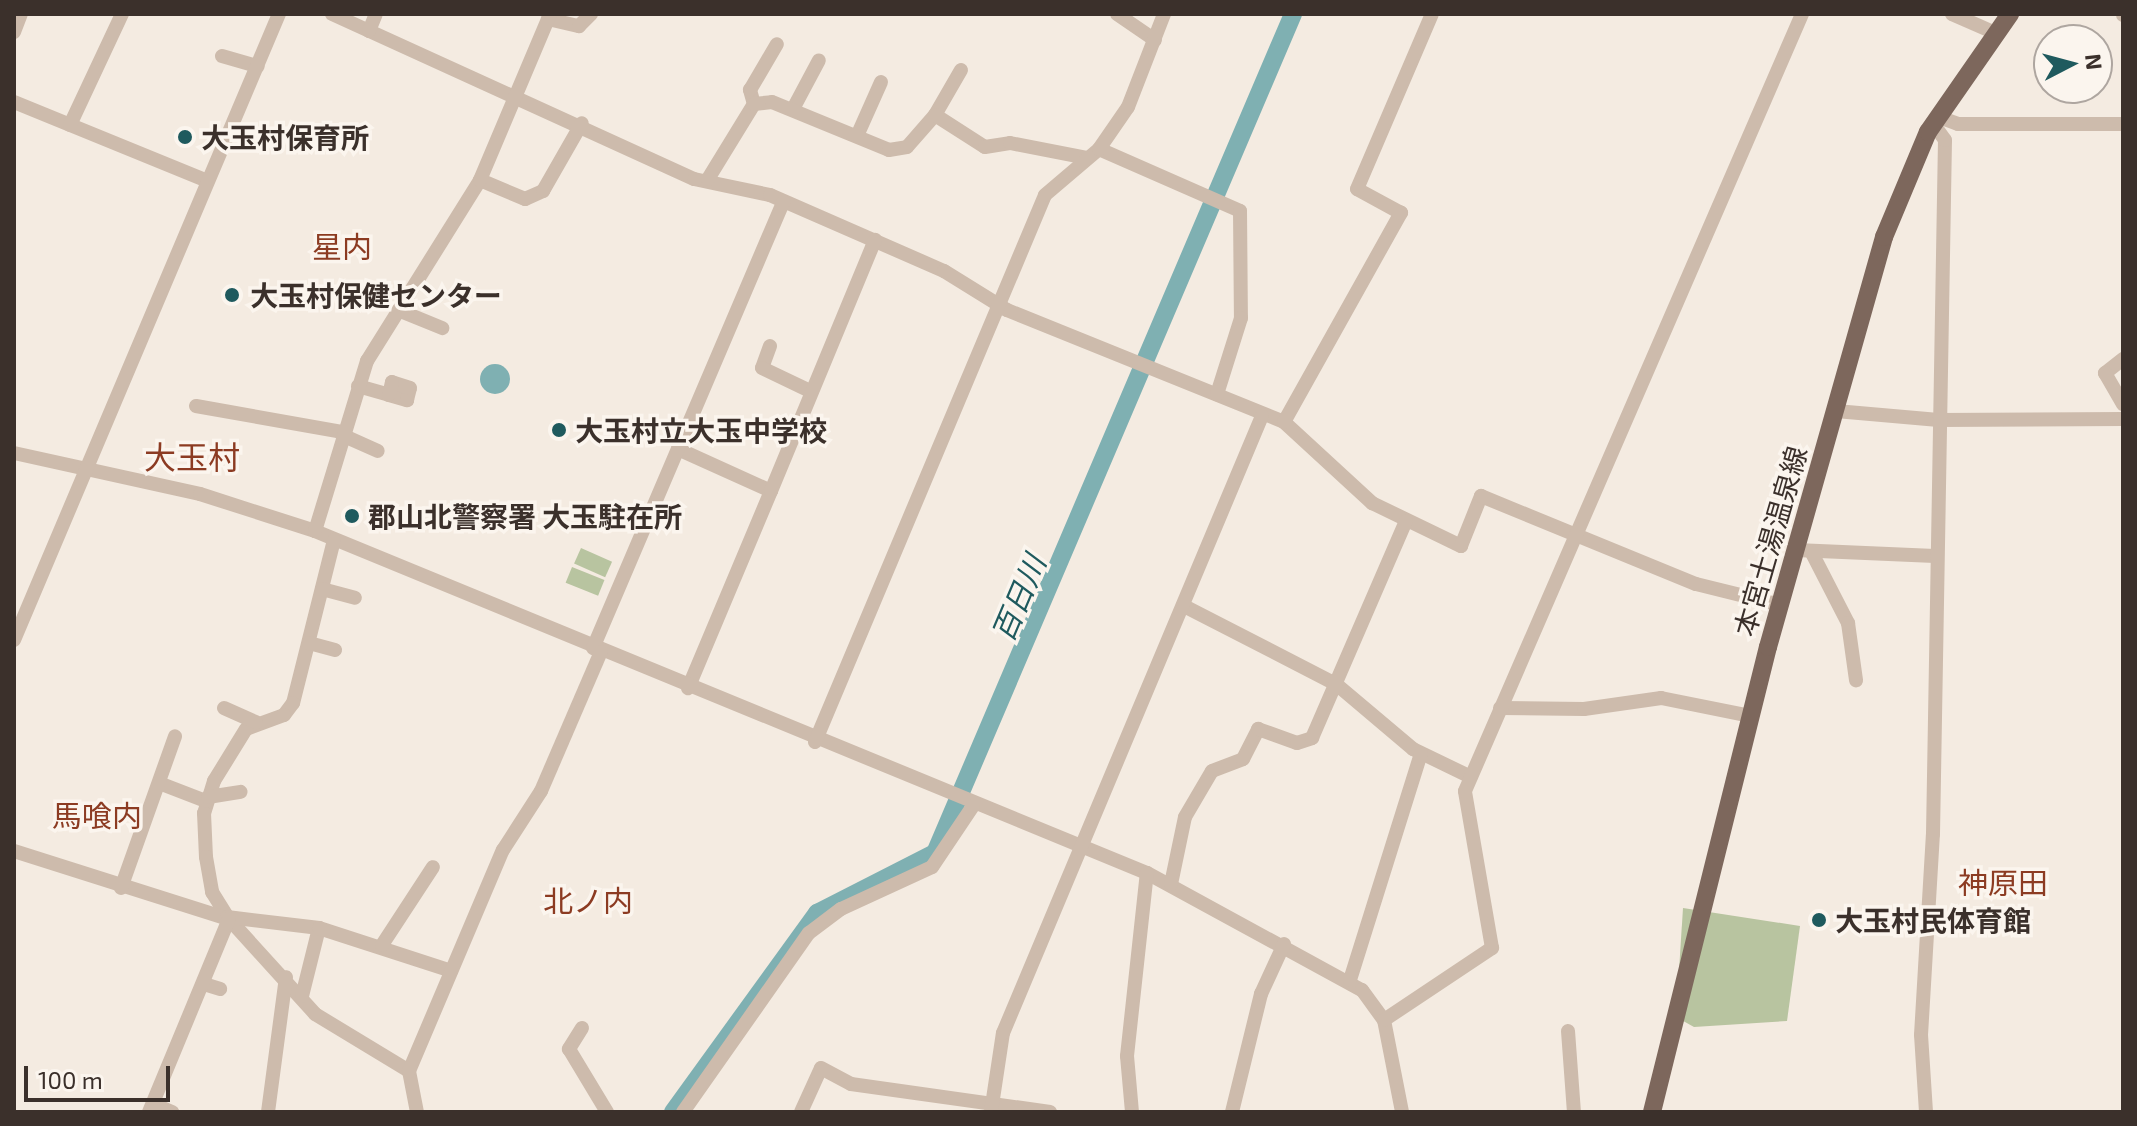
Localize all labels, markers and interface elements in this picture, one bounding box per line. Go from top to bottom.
north arrow [2033,24,2113,104]
text: N [2081,52,2109,71]
place label: 大玉村保育所 [201,120,369,154]
marker: 大玉村保育所 [176,128,194,146]
district label: 星内 [312,228,372,264]
place label: 大玉村保健センター [250,278,502,312]
marker: 大玉村保健センター [221,284,243,306]
place label: 大玉村立大玉中学校 [575,413,827,447]
marker: 大玉村立大玉中学校 [550,421,568,439]
district label: 大玉村 [144,437,240,475]
street label: 本宮土湯温泉線 [1727,442,1813,640]
place label: 郡山北警察署 大玉駐在所 [368,499,682,533]
marker: 郡山北警察署 大玉駐在所 [343,507,361,525]
water label: 百日川 [984,550,1052,646]
district label: 馬喰内 [52,797,142,833]
district label: 神原田 [1958,864,2048,900]
district label: 北ノ内 [543,882,633,918]
place label: 大玉村民体育館 [1835,903,2031,937]
marker: 大玉村民体育館 [1810,911,1828,929]
scale bar [28,1050,174,1100]
text: 100 m [38,1065,103,1094]

